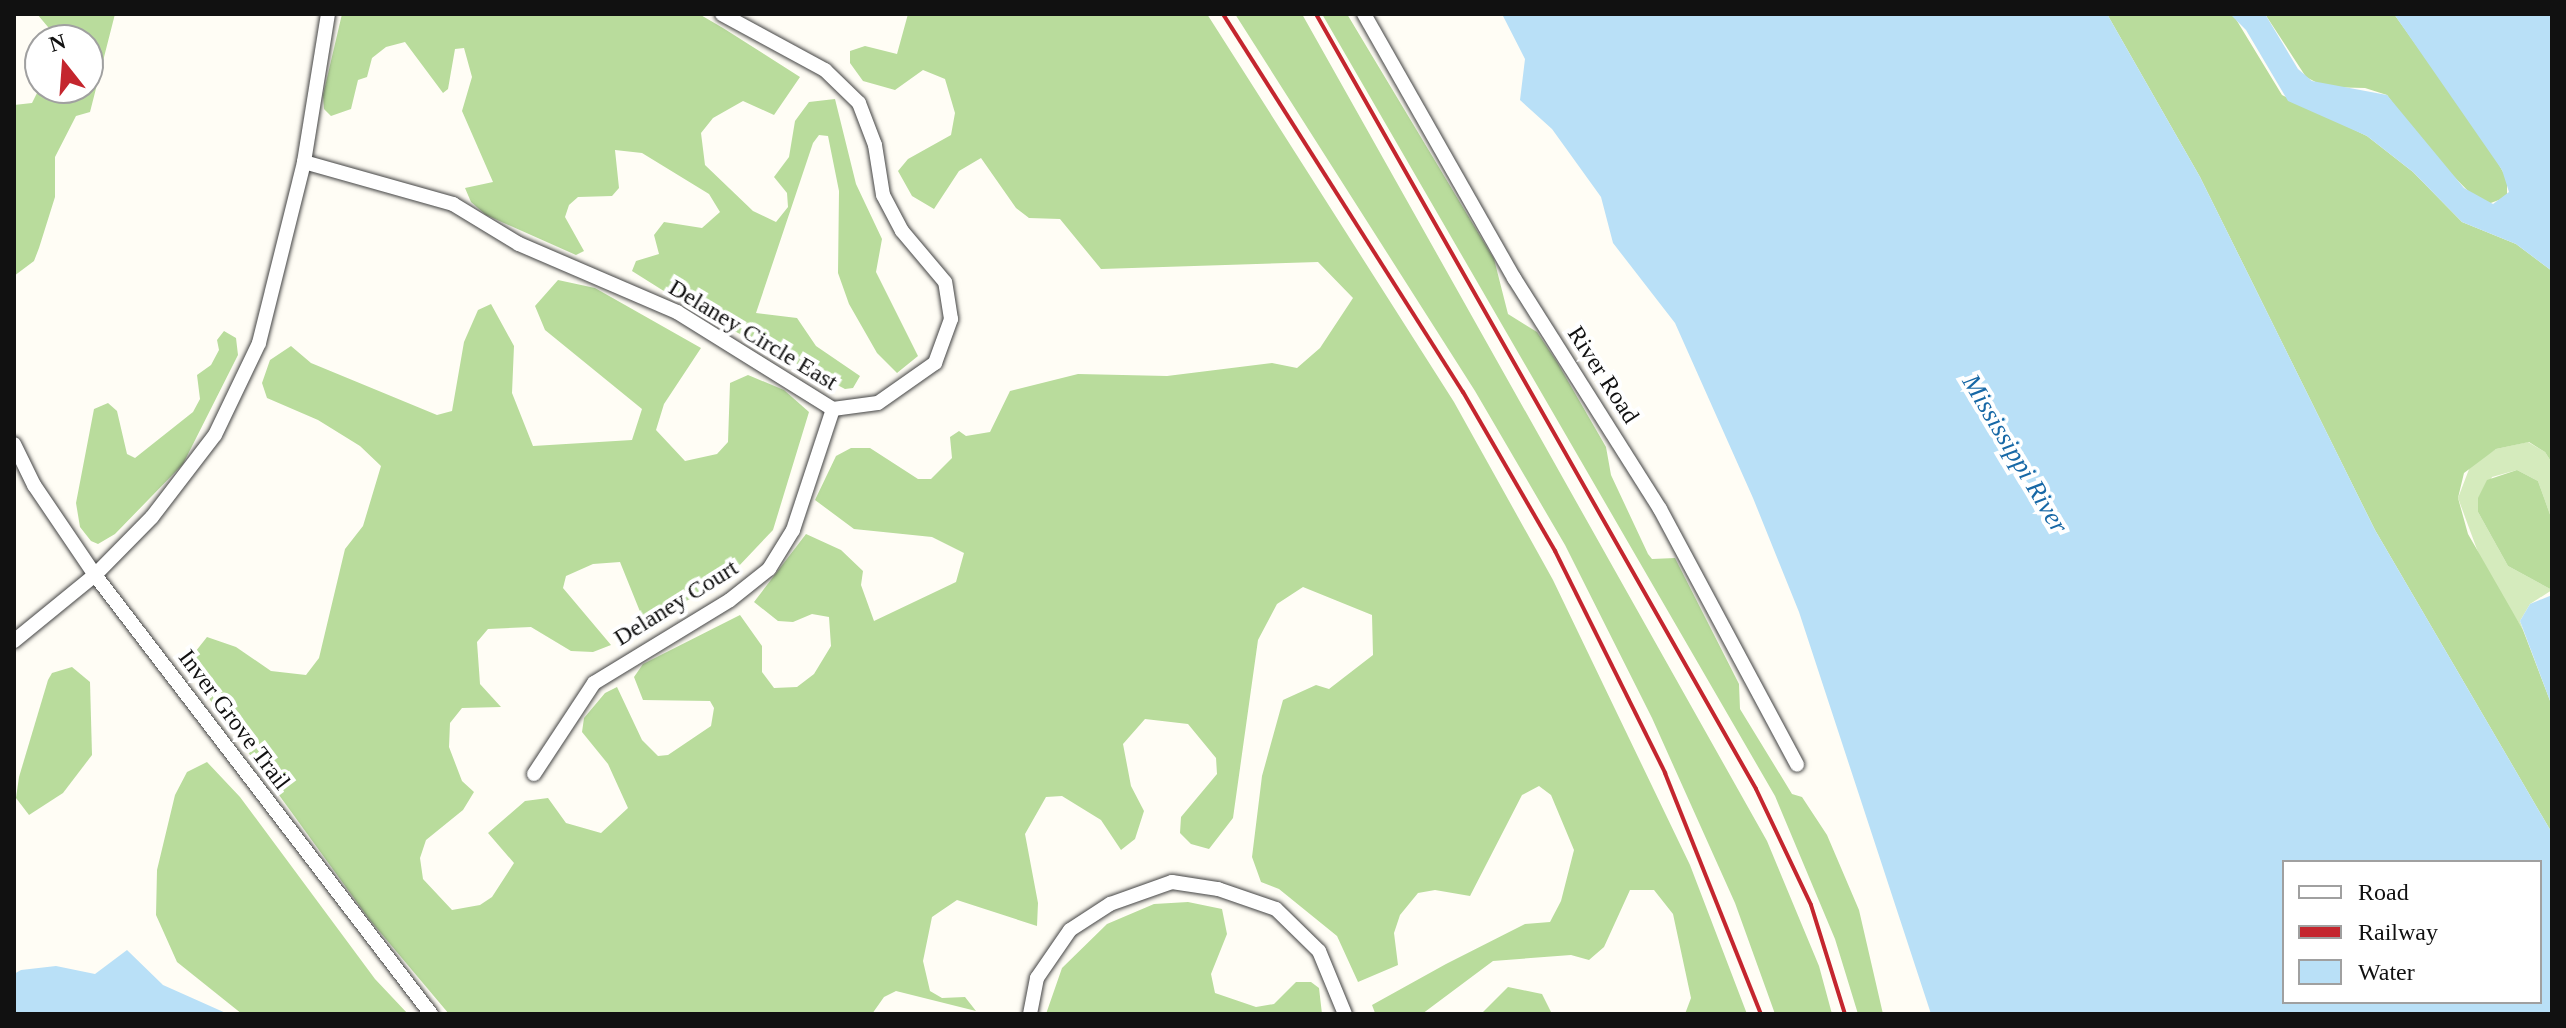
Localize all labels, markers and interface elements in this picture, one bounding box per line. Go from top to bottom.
north arrow [24,24,104,104]
text: N [46,28,69,57]
street label: Delaney Circle East [663,273,843,397]
street label: River Road [1561,321,1645,429]
water label: Mississippi River [1955,369,2075,539]
street label: Delaney Court [609,554,743,652]
street label: Inver Grove Trail [172,644,296,796]
legend [2282,860,2542,1004]
text: Road [2358,879,2409,905]
text: Railway [2358,919,2438,945]
text: Water [2358,959,2415,985]

